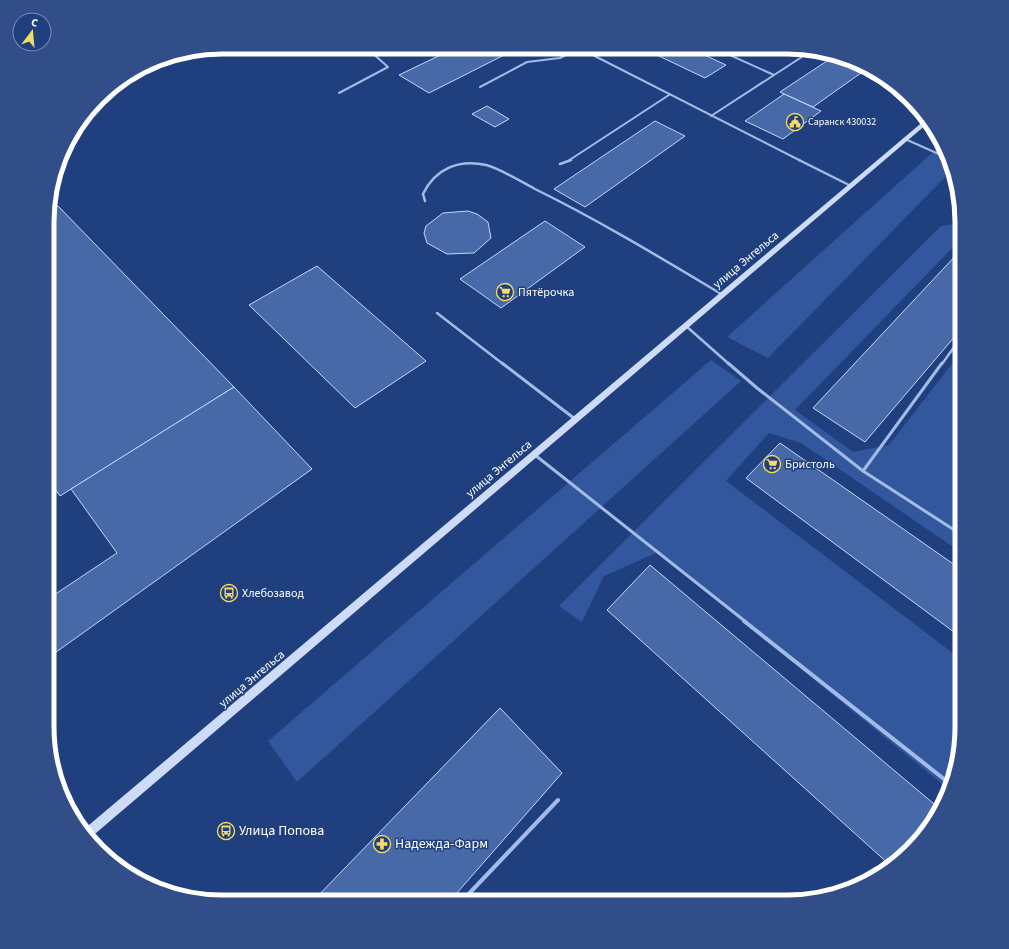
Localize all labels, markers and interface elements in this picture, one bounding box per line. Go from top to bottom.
north arrow [12,12,52,52]
text: С [29,15,40,31]
public building icon: Саранск 430032 [785,112,805,132]
place label: Саранск 430032 [808,115,876,129]
street label: улица Энгельса [709,227,783,293]
supermarket icon: Пятёрочка [495,282,515,302]
place label: Пятёрочка [518,284,574,301]
street label: улица Энгельса [462,436,536,502]
supermarket icon: Бристоль [762,454,782,474]
place label: Бристоль [785,456,835,473]
bus stop icon: Хлебозавод [219,583,239,603]
place label: Хлебозавод [242,585,304,602]
street label: улица Энгельса [215,646,289,712]
bus stop icon: Улица Попова [216,821,236,841]
place label: Улица Попова [239,821,324,841]
pharmacy icon: Надежда-Фарм [372,834,392,854]
place label: Надежда-Фарм [395,834,488,854]

